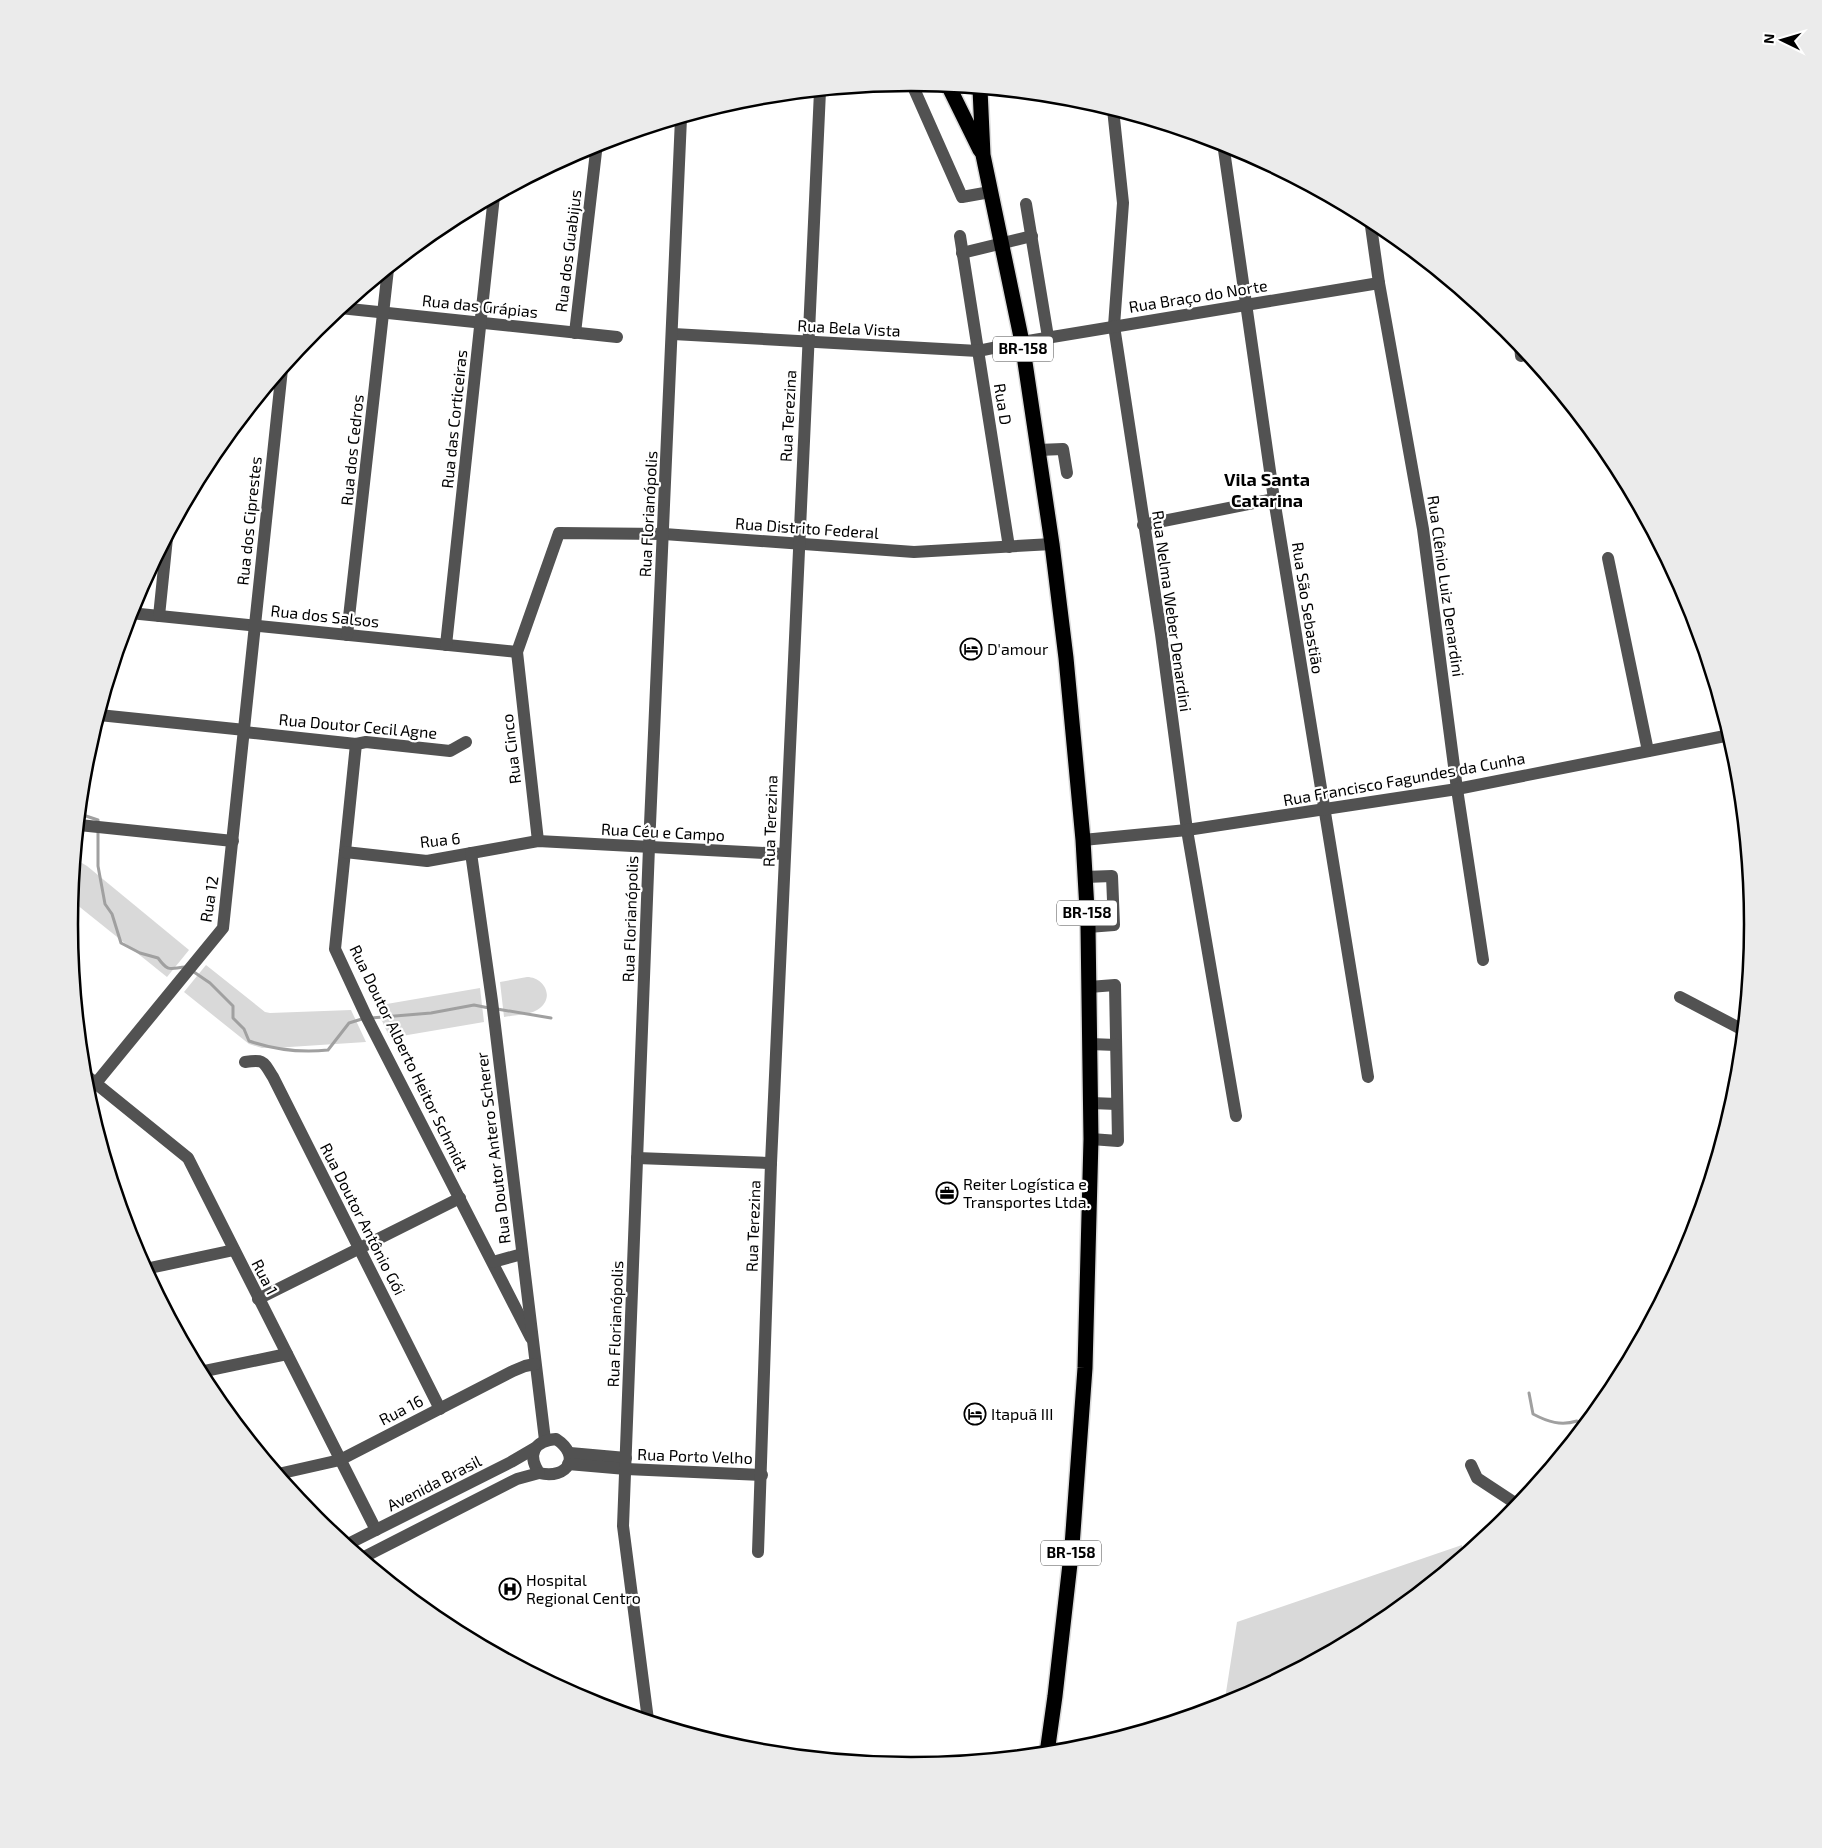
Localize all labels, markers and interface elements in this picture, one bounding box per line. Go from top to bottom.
north arrow [1757,15,1807,65]
text: N [1760,33,1777,45]
street label: Rua dos Guabijus [551,188,585,314]
street label: Rua Braço do Norte [1127,275,1269,317]
street label: Rua das Grápias [421,290,539,321]
street label: Rua Bela Vista [797,315,901,340]
road number: BR-158 [993,336,1053,362]
street label: Rua das Corticeiras [437,349,470,489]
street label: Rua Terezina [776,369,799,462]
street label: Rua D [991,382,1016,426]
street label: Rua dos Cedros [336,393,367,506]
street label: Rua Florianópolis [635,450,660,578]
street label: Rua dos Ciprestes [232,456,265,586]
district label: Vila Santa Catarina [1224,468,1310,511]
street label: Rua Clênio Luiz Denardini [1424,494,1469,678]
street label: Rua Nelma Weber Denardini [1149,509,1196,713]
street label: Rua Distrito Federal [735,513,880,542]
street label: Rua São Sebastião [1289,541,1328,675]
street label: Rua dos Salsos [270,600,380,631]
hotel icon: D'amour [959,637,983,661]
place label: D'amour [987,639,1049,658]
street label: Rua Doutor Cecil Agne [278,709,438,742]
street label: Rua Cinco [497,713,524,785]
street label: Rua Francisco Fagundes da Cunha [1281,748,1526,809]
street label: Rua Terezina [758,775,781,867]
street label: Rua Céu e Campo [601,819,726,844]
street label: Rua 6 [419,828,461,851]
street label: Rua Florianópolis [618,855,641,983]
street label: Rua 12 [195,874,222,923]
road number: BR-158 [1057,900,1117,926]
street label: Rua Doutor Alberto Heitor Schmidt [346,941,473,1174]
street label: Rua Doutor Antero Scherer [471,1050,514,1245]
street label: Rua Doutor Antônio Gói [317,1140,410,1298]
place label: Reiter Logística e Transportes Ltda. [963,1174,1090,1211]
street label: Rua Terezina [741,1180,764,1272]
office icon: Reiter Logística e Transportes Ltda. [935,1181,959,1205]
street label: Rua 1 [248,1256,282,1298]
street label: Rua Florianópolis [603,1260,626,1388]
street label: Rua 16 [376,1390,426,1429]
hotel icon: Itapuã III [963,1402,987,1426]
place label: Itapuã III [991,1404,1053,1423]
street label: Rua Porto Velho [637,1444,753,1467]
street label: Avenida Brasil [383,1451,484,1514]
road number: BR-158 [1041,1540,1101,1566]
place label: Hospital Regional Centro [526,1570,641,1607]
hospital icon: Hospital Regional Centro [498,1577,522,1601]

